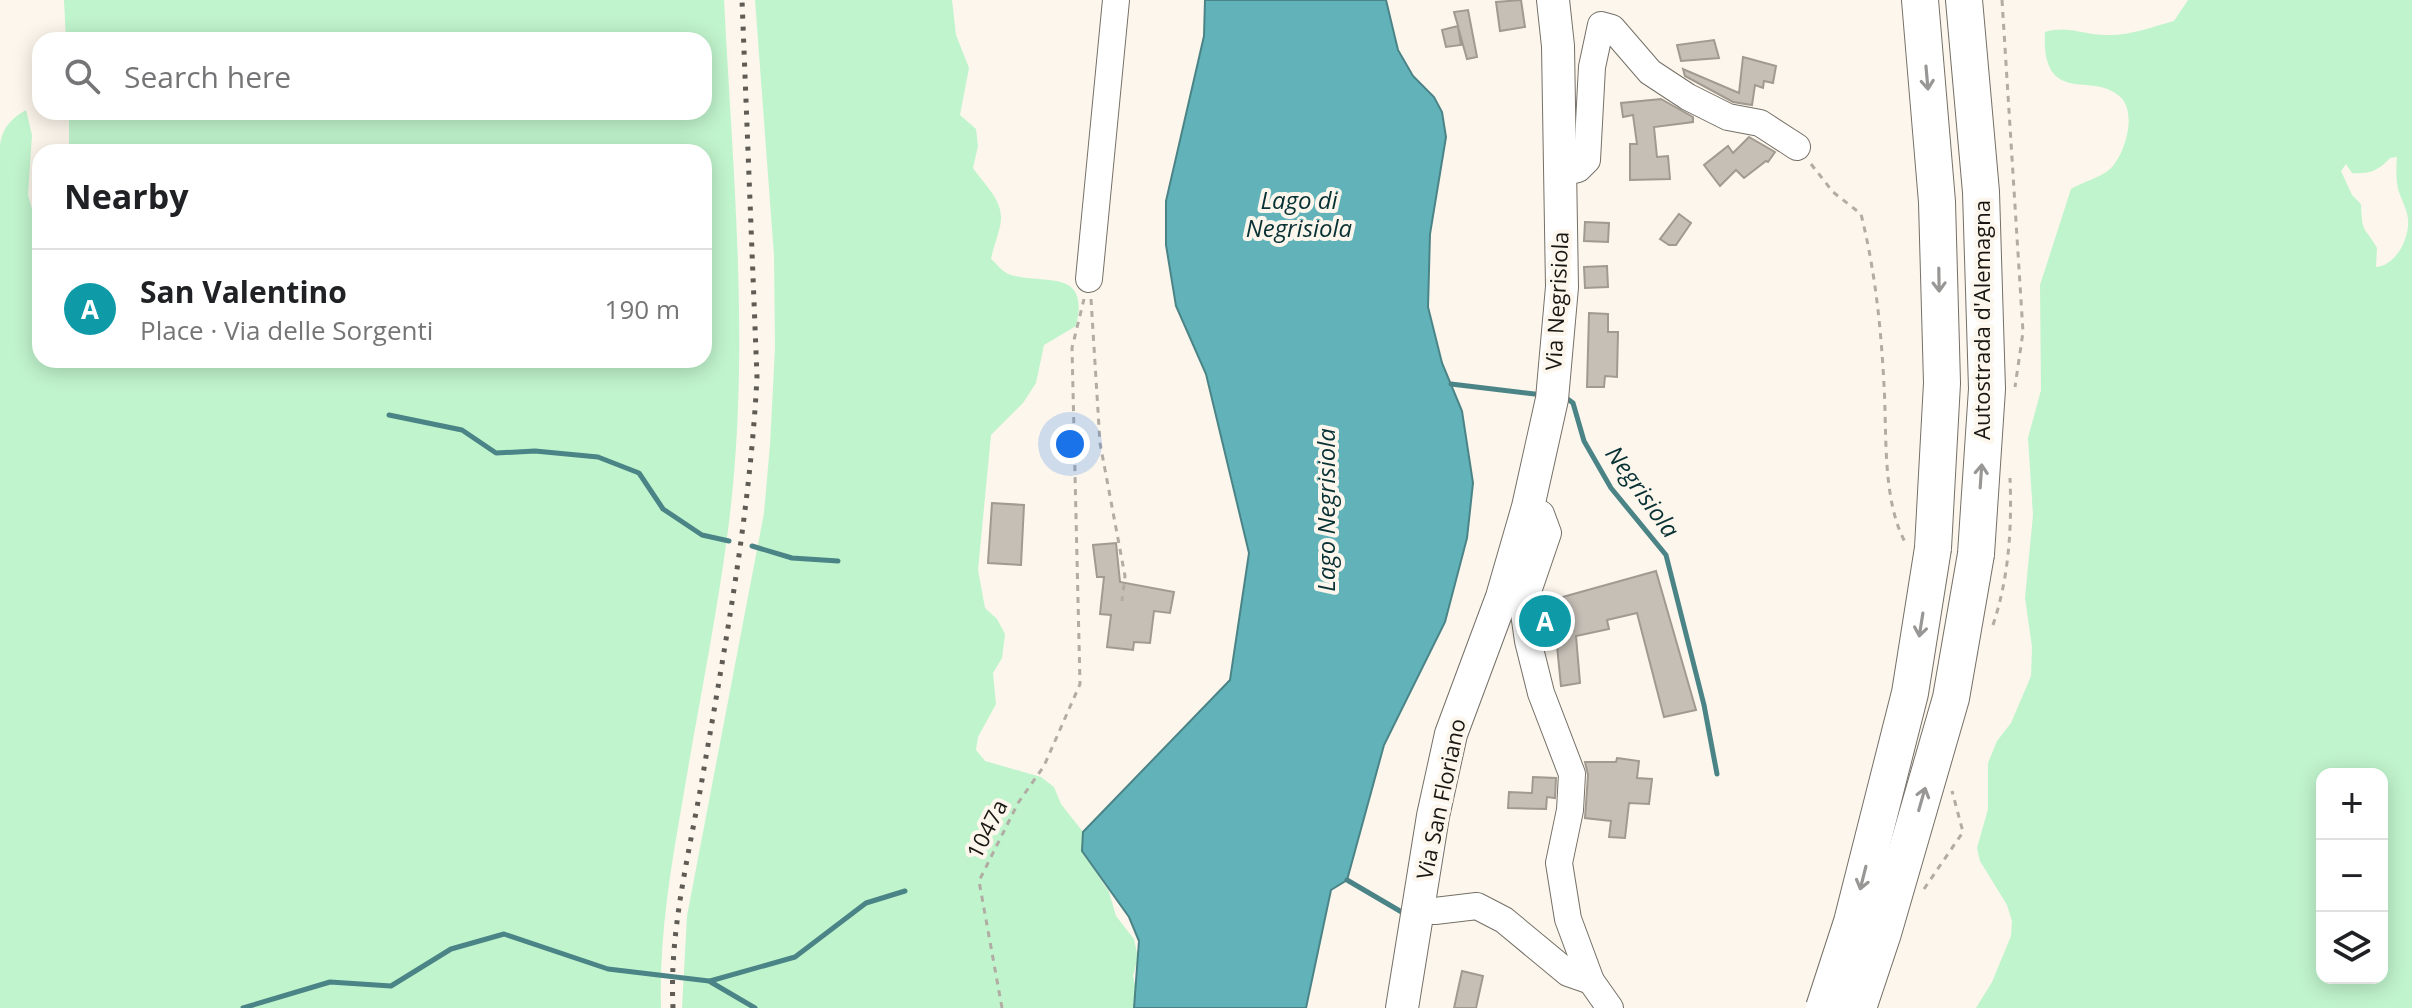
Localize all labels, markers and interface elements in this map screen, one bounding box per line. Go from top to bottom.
search box [32,32,712,120]
icon: search [60,54,104,98]
text: Search here [124,56,291,97]
one-way arrow [1920,64,1935,91]
text: Nearby [64,173,189,219]
water label: Lago di Negrisiola [1246,183,1353,244]
street label: Autostrada d'Alemagna [1966,200,1996,440]
street label: Via Negrisiola [1537,231,1575,371]
one-way arrow [1932,266,1947,293]
text: San Valentino [140,271,347,312]
text: A [81,291,99,327]
text: 190 m [605,291,680,327]
text: Place · Via delle Sorgenti [140,312,433,348]
your location [1050,424,1090,464]
water label: Lago Negrisiola [1309,428,1342,592]
water label: Negrisiola [1599,438,1688,544]
one-way arrow [1974,463,1989,490]
pin: A [1519,591,1571,651]
one-way arrow [1912,611,1927,637]
street label: Via San Floriano [1408,716,1472,882]
map controls [2316,768,2388,984]
button: + [2316,768,2388,840]
one-way arrow [1915,787,1930,813]
street label: 1047a [959,794,1014,863]
button: − [2316,840,2388,912]
one-way arrow [1855,865,1870,890]
button: layers [2316,912,2388,984]

